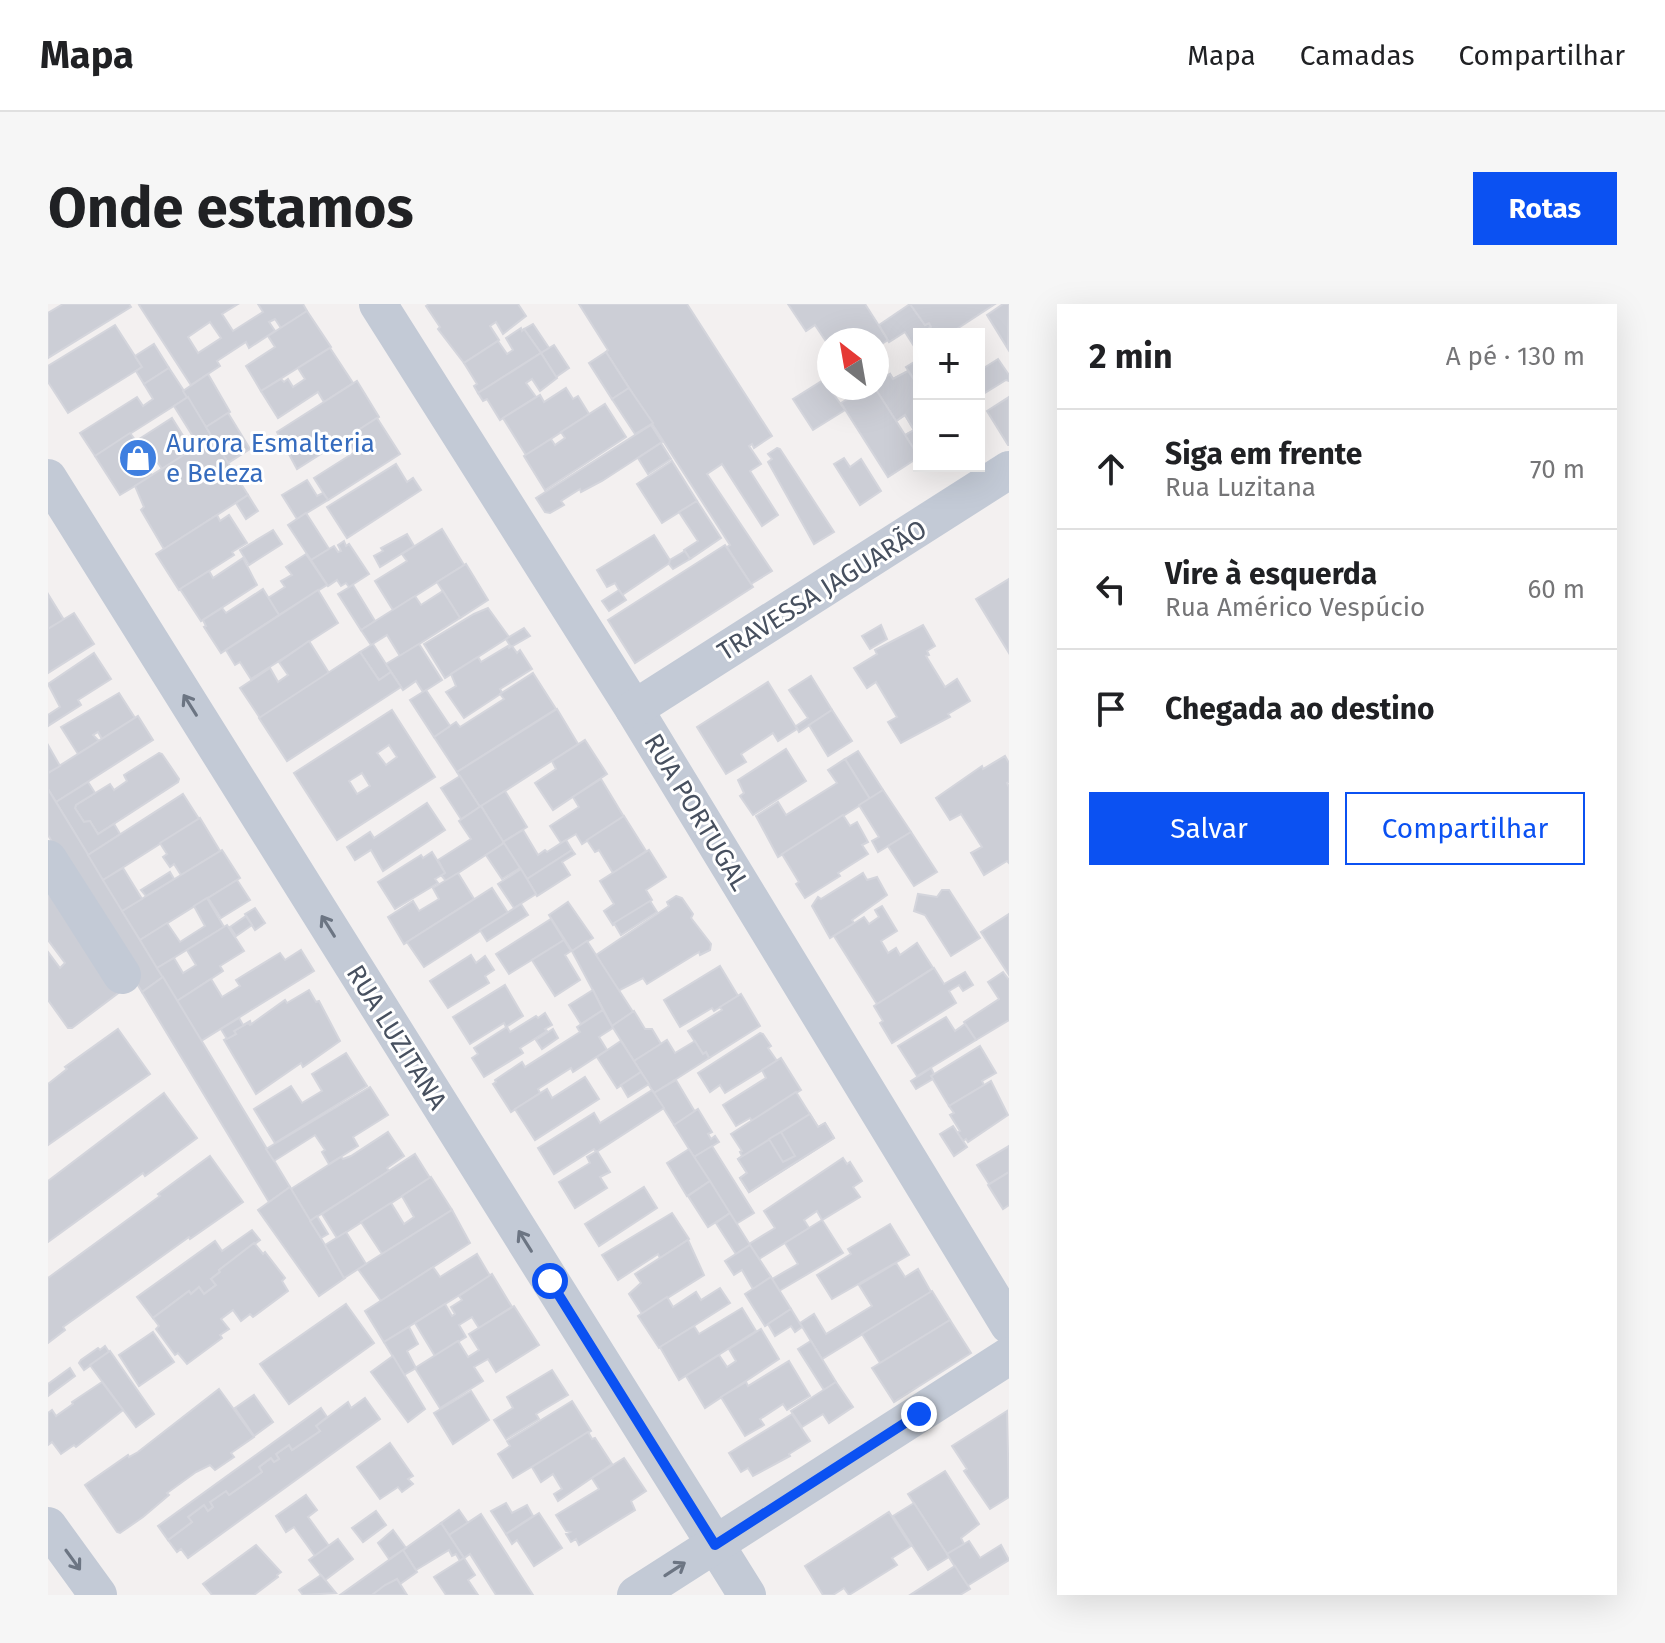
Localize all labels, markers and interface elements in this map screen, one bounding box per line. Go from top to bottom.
text: Mapa [40,32,134,78]
text: Mapa [1187,39,1256,72]
text: Camadas [1300,39,1414,72]
text: Compartilhar [1458,39,1625,72]
button: Rotas [1473,172,1617,245]
text: Onde estamos [48,175,413,242]
north arrow [817,328,889,400]
map controls [913,328,985,472]
button: + [913,328,985,400]
text: 2 min [1089,336,1173,377]
text: A pé · 130 m [1446,341,1585,372]
button: − [913,400,985,472]
place label: Aurora Esmalteria e Beleza [166,428,375,489]
text: Siga em frente [1165,436,1362,472]
shop icon: Aurora Esmalteria e Beleza [117,437,159,479]
icon: ahead [1089,447,1133,491]
text: 70 m [1530,454,1585,485]
text: Rua Luzitana [1165,472,1316,503]
street label: TRAVESSA JAGUARÃO [712,514,933,667]
text: Vire à esquerda [1165,556,1377,592]
icon: left [1089,567,1133,611]
text: 60 m [1527,574,1585,605]
text: Rua Américo Vespúcio [1165,592,1425,623]
icon: arrive [1089,687,1133,731]
text: Chegada ao destino [1165,691,1435,727]
one-way arrow [182,694,198,717]
street label: RUA PORTUGAL [638,728,756,896]
button: Salvar [1089,792,1329,865]
button: Compartilhar [1345,792,1585,865]
one-way arrow [320,915,336,938]
street label: RUA LUZITANA [340,959,453,1115]
one-way arrow [517,1230,533,1253]
route start [532,1263,568,1299]
route end [901,1396,937,1432]
one-way arrow [65,1549,81,1571]
one-way arrow [664,1561,686,1578]

